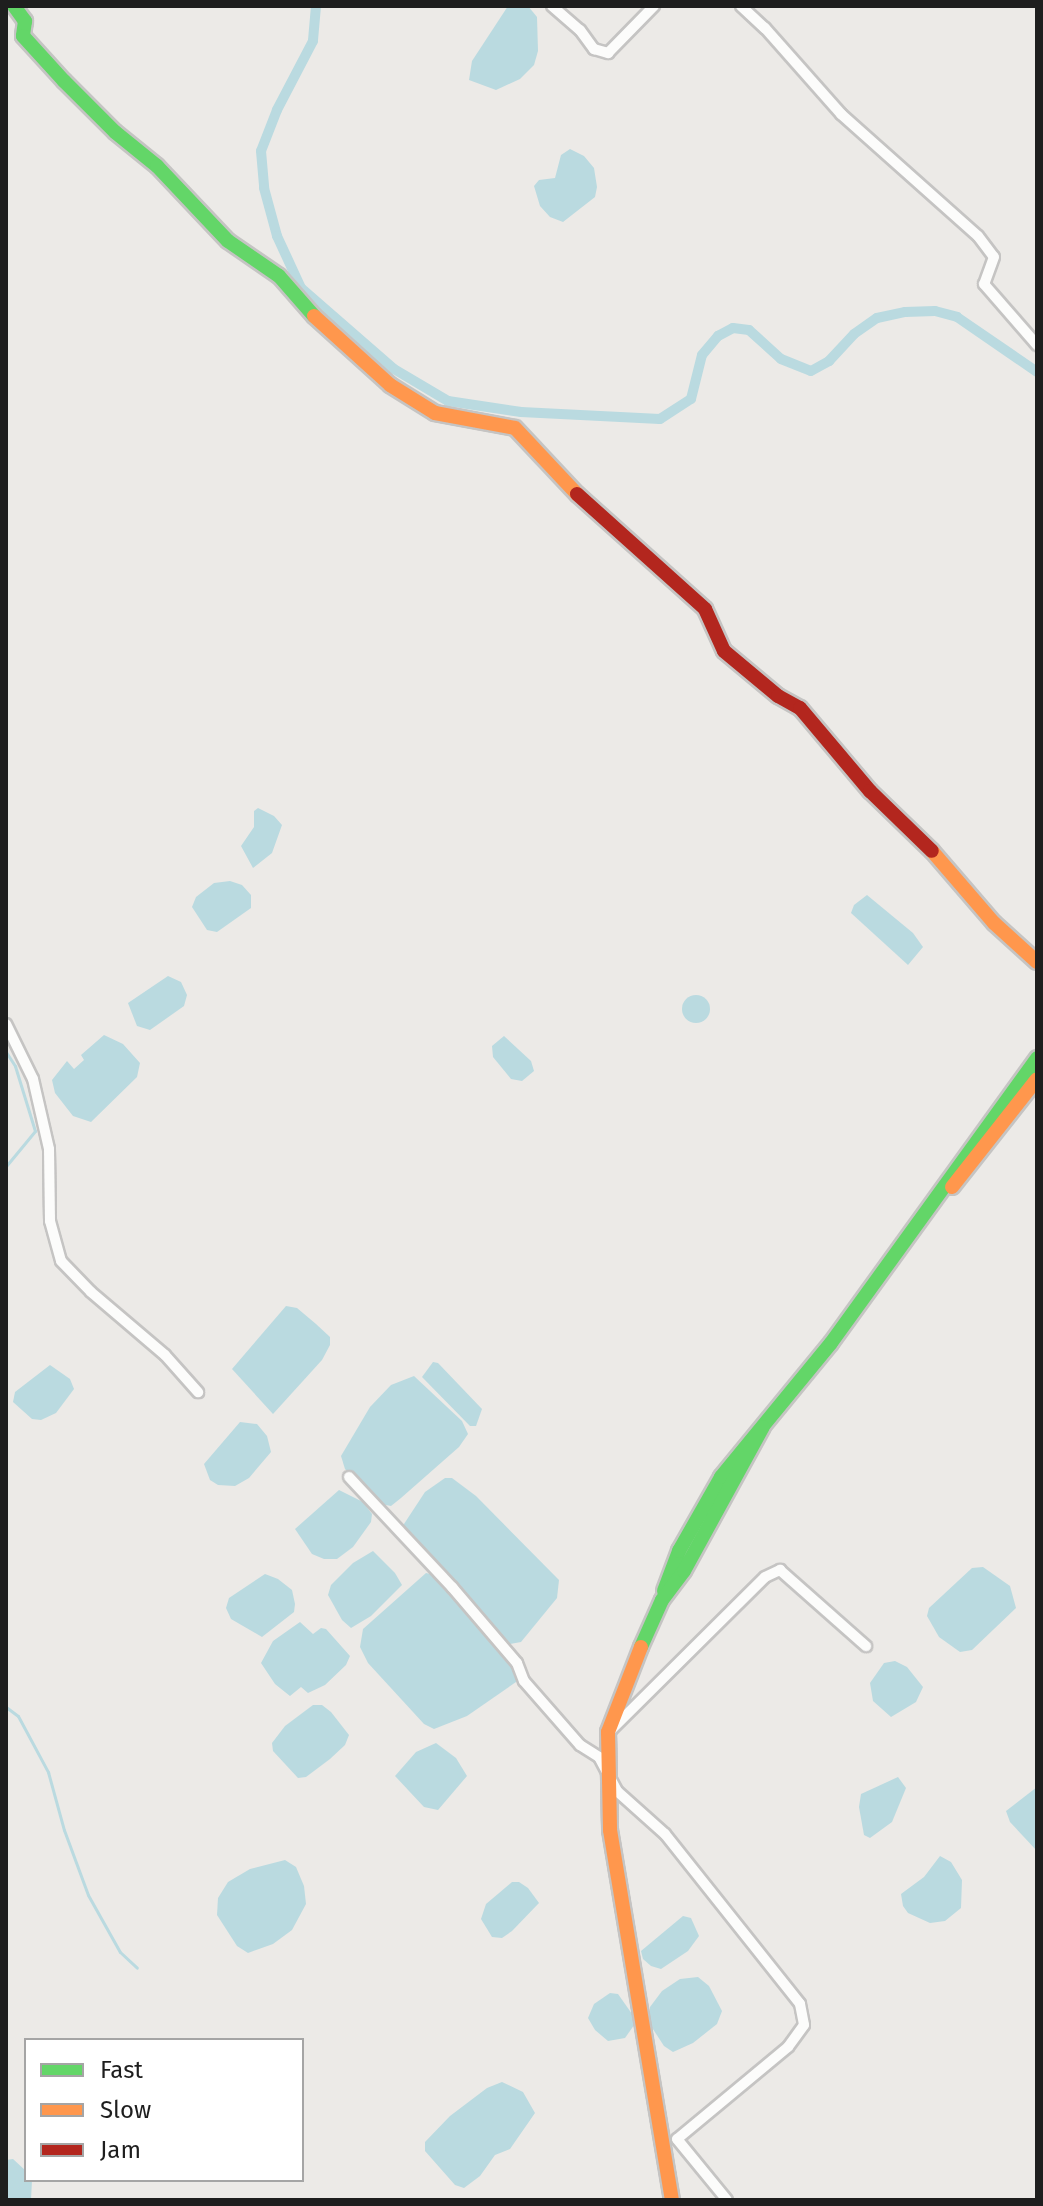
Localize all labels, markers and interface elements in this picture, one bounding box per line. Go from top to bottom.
legend [24,2038,304,2182]
text: Fast [100,2056,143,2084]
text: Slow [100,2096,151,2124]
text: Jam [100,2136,141,2164]

